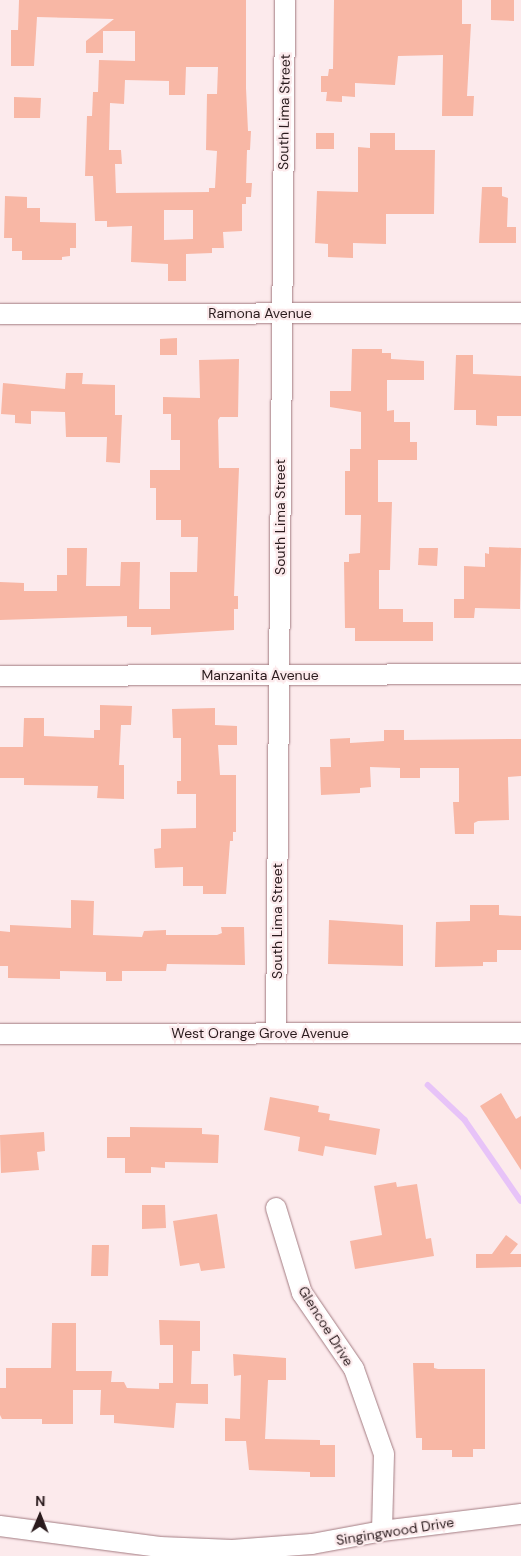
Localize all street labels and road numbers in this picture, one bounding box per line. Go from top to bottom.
street label: South Lima Street [275,54,293,170]
street label: Ramona Avenue [208,305,312,321]
street label: South Lima Street [272,459,288,575]
street label: Manzanita Avenue [201,667,319,683]
street label: South Lima Street [269,863,285,979]
street label: West Orange Grove Avenue [171,1025,349,1041]
street label: Glencoe Drive [295,1283,357,1369]
street label: Singingwood Drive [335,1513,455,1549]

